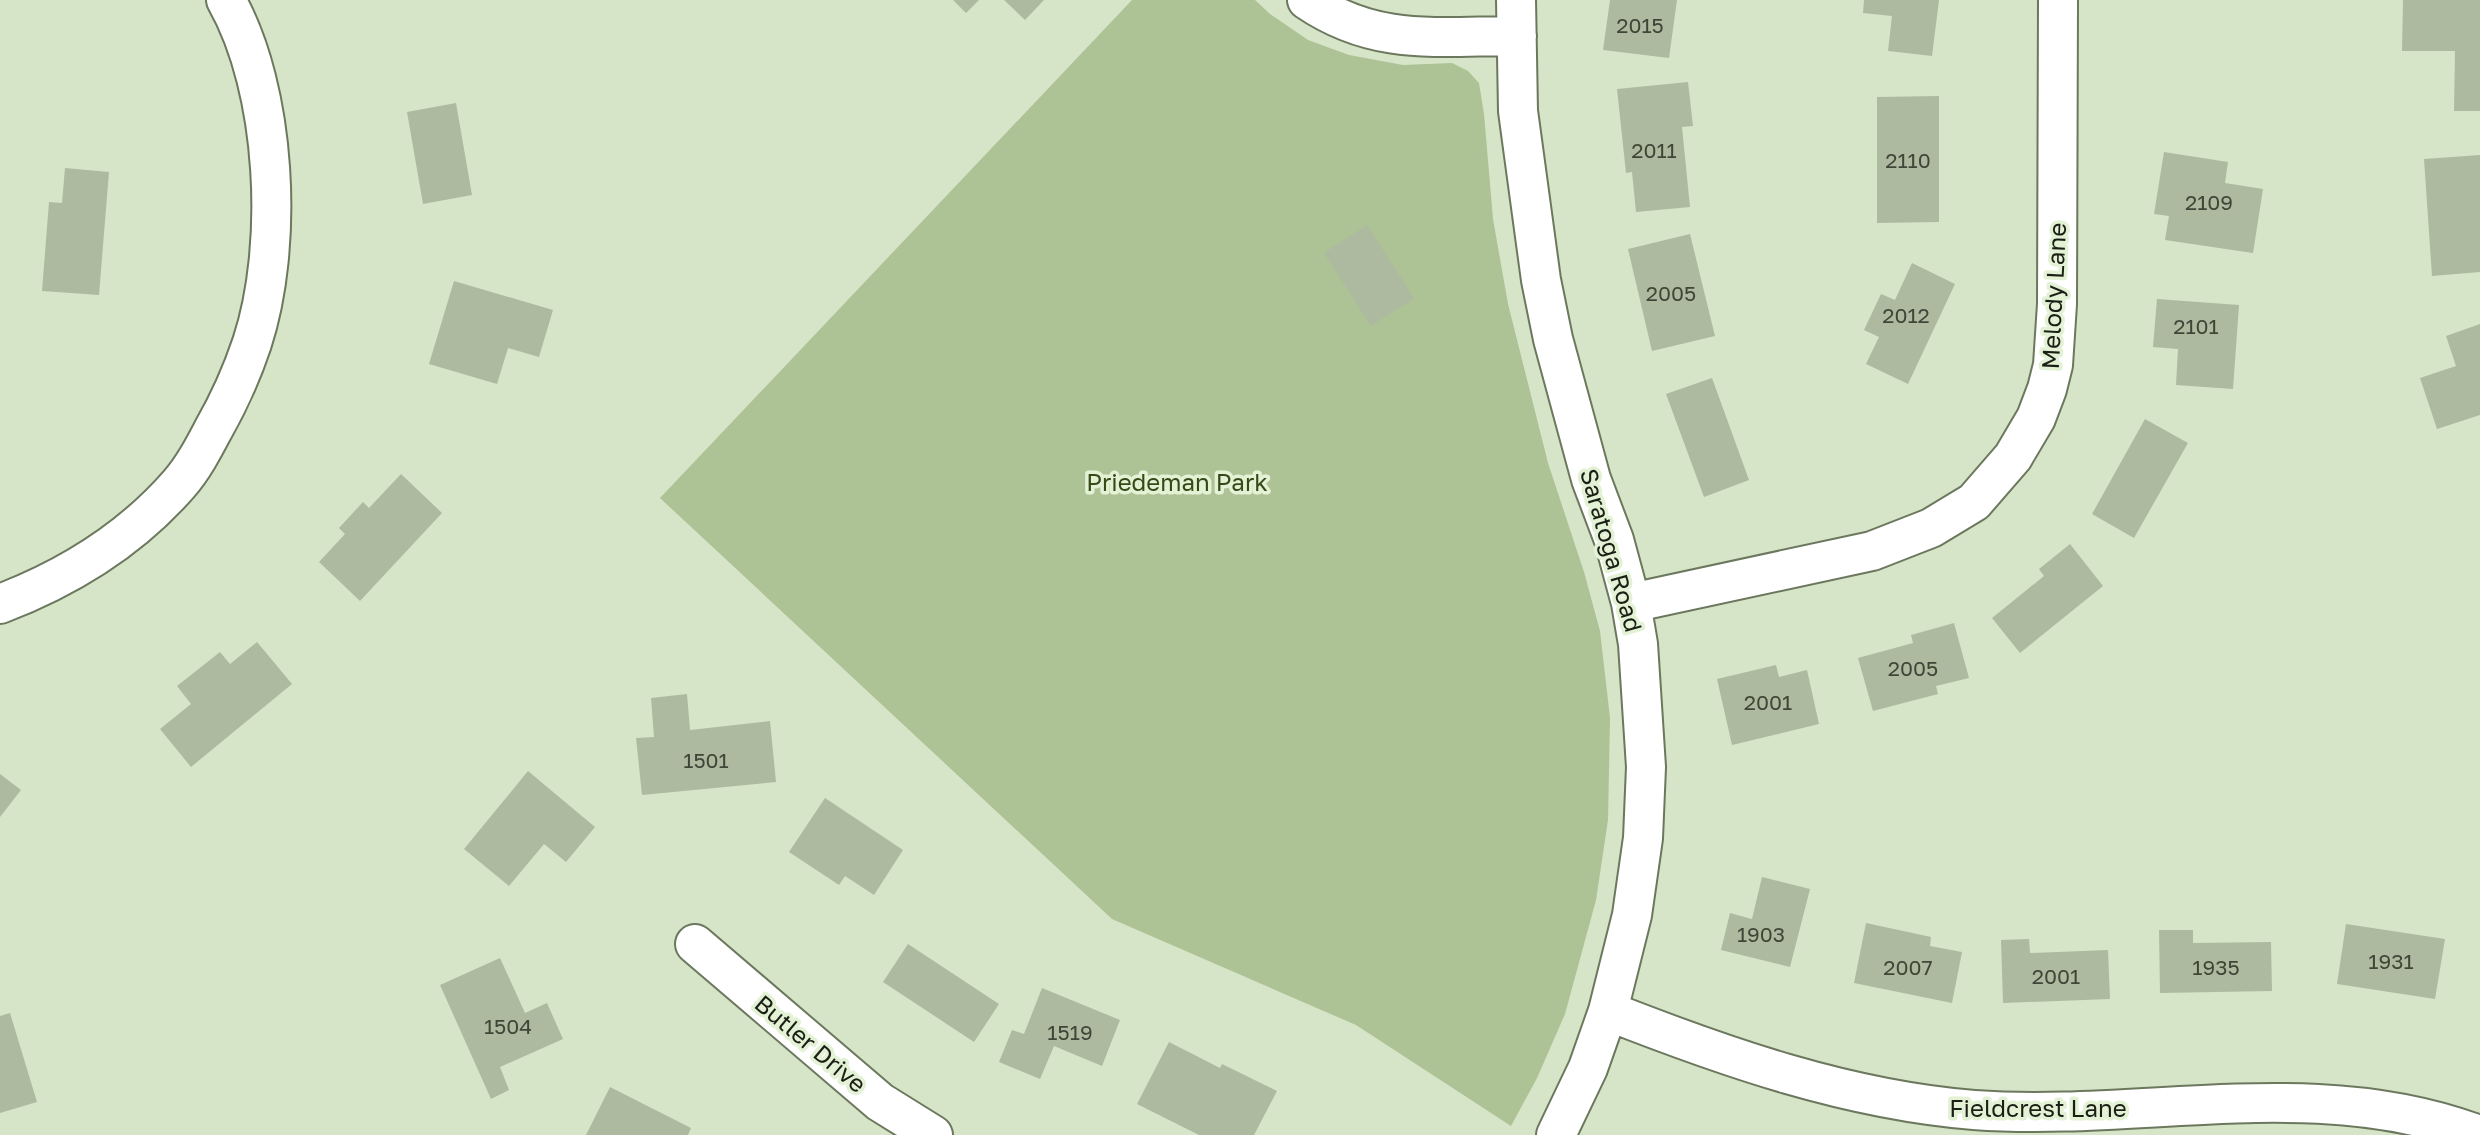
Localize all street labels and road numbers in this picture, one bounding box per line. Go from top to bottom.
street label: Melody Lane [2035,222,2071,370]
street label: Saratoga Road [1575,465,1649,635]
street label: Butler Drive [749,988,873,1098]
street label: Fieldcrest Lane [1949,1093,2127,1122]

